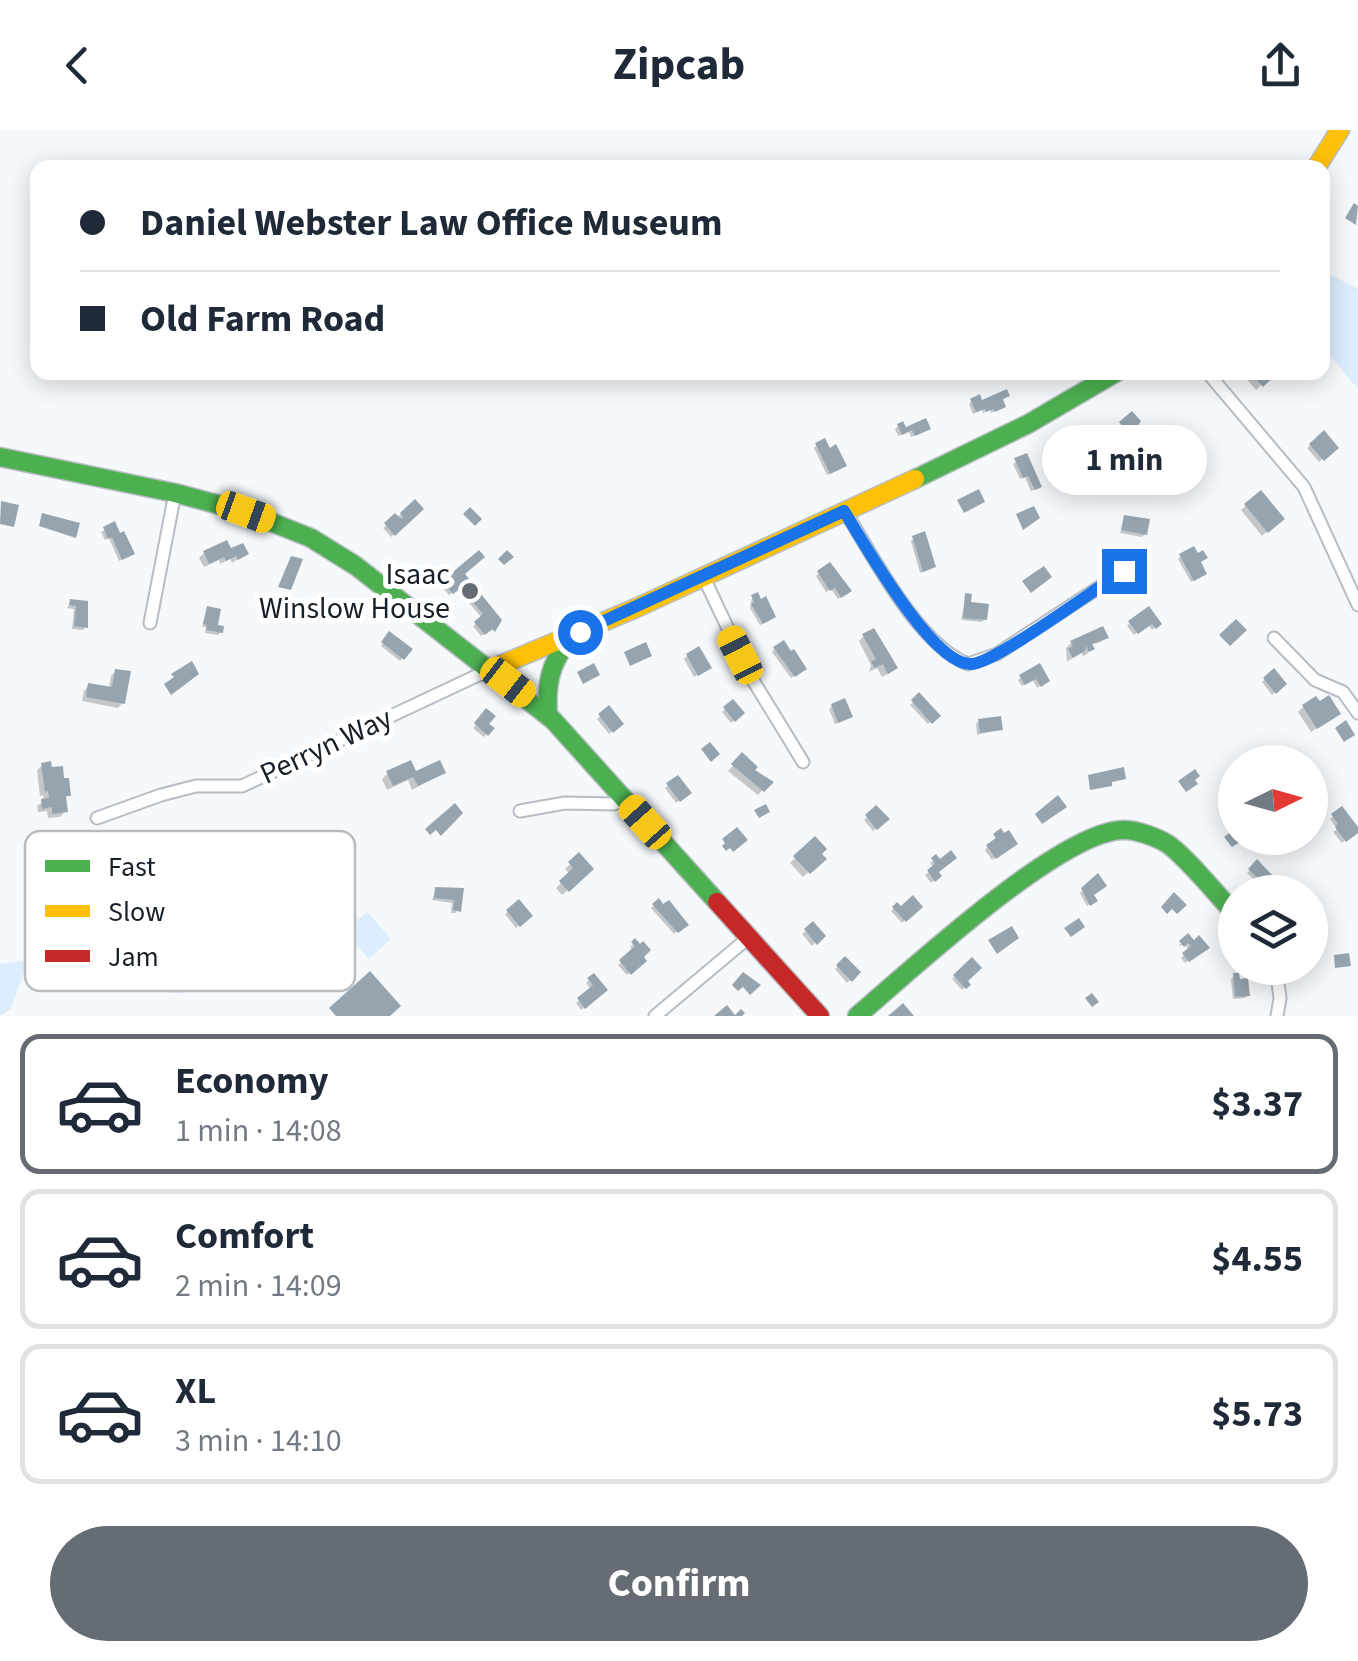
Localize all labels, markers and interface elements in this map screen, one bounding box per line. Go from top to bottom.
text: Zipcab [613,33,745,97]
icon: back [50,38,105,93]
icon: share [1253,38,1308,93]
text: Daniel Webster Law Office Museum [140,196,723,250]
text: Old Farm Road [140,292,385,346]
callout: 1 min [1042,426,1206,496]
text: 1 min [1086,437,1163,483]
car [213,488,279,536]
route end [1102,549,1147,594]
place label: Isaac Winslow House [259,553,450,630]
marker: Isaac Winslow House [459,580,481,602]
route start [558,610,603,655]
car [713,621,767,689]
car [475,652,541,712]
street label: Perryn Way [253,697,399,795]
north arrow [1218,745,1328,855]
map controls [1218,745,1328,985]
car [614,790,676,854]
legend [25,831,355,991]
text: Fast [108,847,156,887]
button: layers [1218,875,1328,985]
text: Slow [108,892,165,932]
text: Jam [108,937,159,977]
text: Economy [175,1054,328,1108]
icon: car [55,1059,145,1149]
text: $3.37 [1211,1077,1303,1131]
text: 1 min · 14:08 [175,1108,342,1154]
text: Comfort [175,1209,314,1263]
icon: car [55,1214,145,1304]
text: $4.55 [1211,1232,1303,1286]
text: 2 min · 14:09 [175,1263,342,1309]
text: XL [175,1364,216,1418]
icon: car [55,1369,145,1459]
text: $5.73 [1211,1387,1303,1441]
text: 3 min · 14:10 [175,1418,342,1464]
button: Confirm [50,1526,1308,1641]

